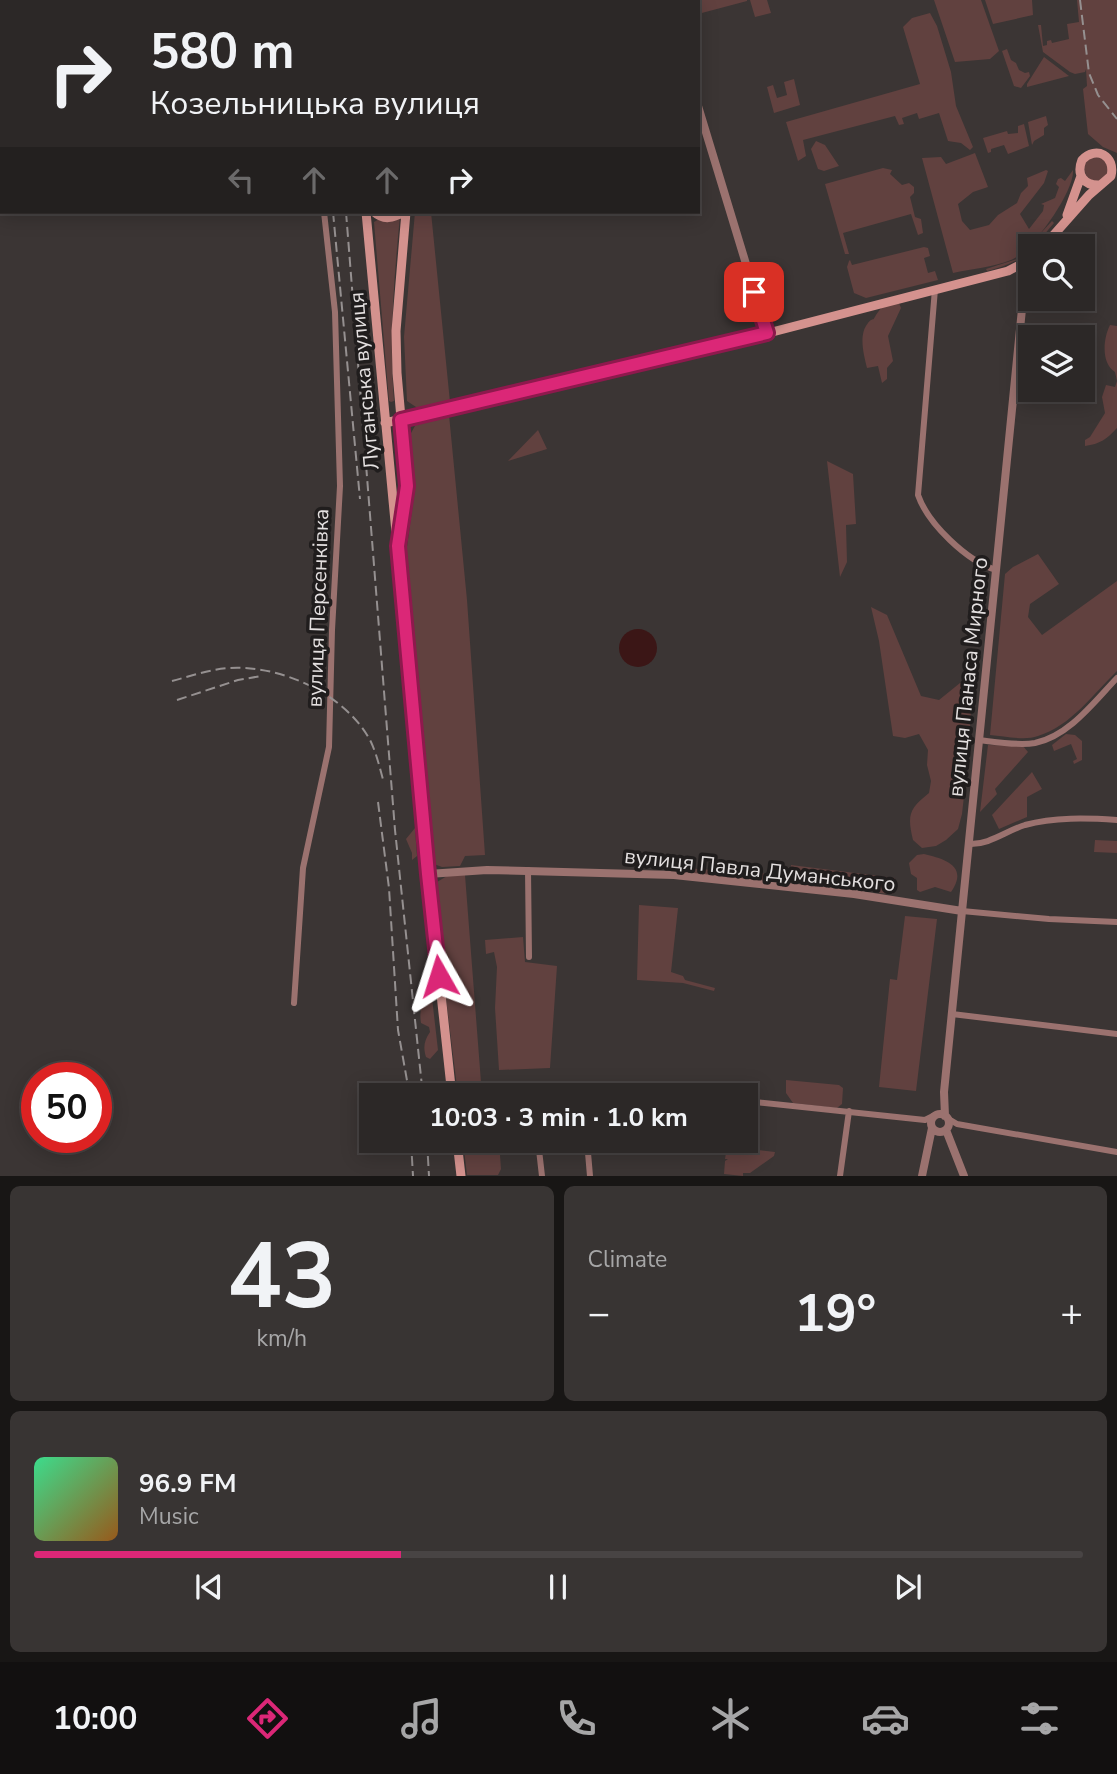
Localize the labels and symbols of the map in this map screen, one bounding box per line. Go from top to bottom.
pin [724,262,784,322]
street label: Луганська вулиця [342,291,386,471]
street label: вулиця Персенківка [301,508,335,708]
street label: вулиця Панаса Мирного [941,556,995,798]
street label: вулиця Павла Думанського [623,842,897,898]
position arrow [402,939,476,1013]
speed limit sign: 50 [21,1062,112,1153]

